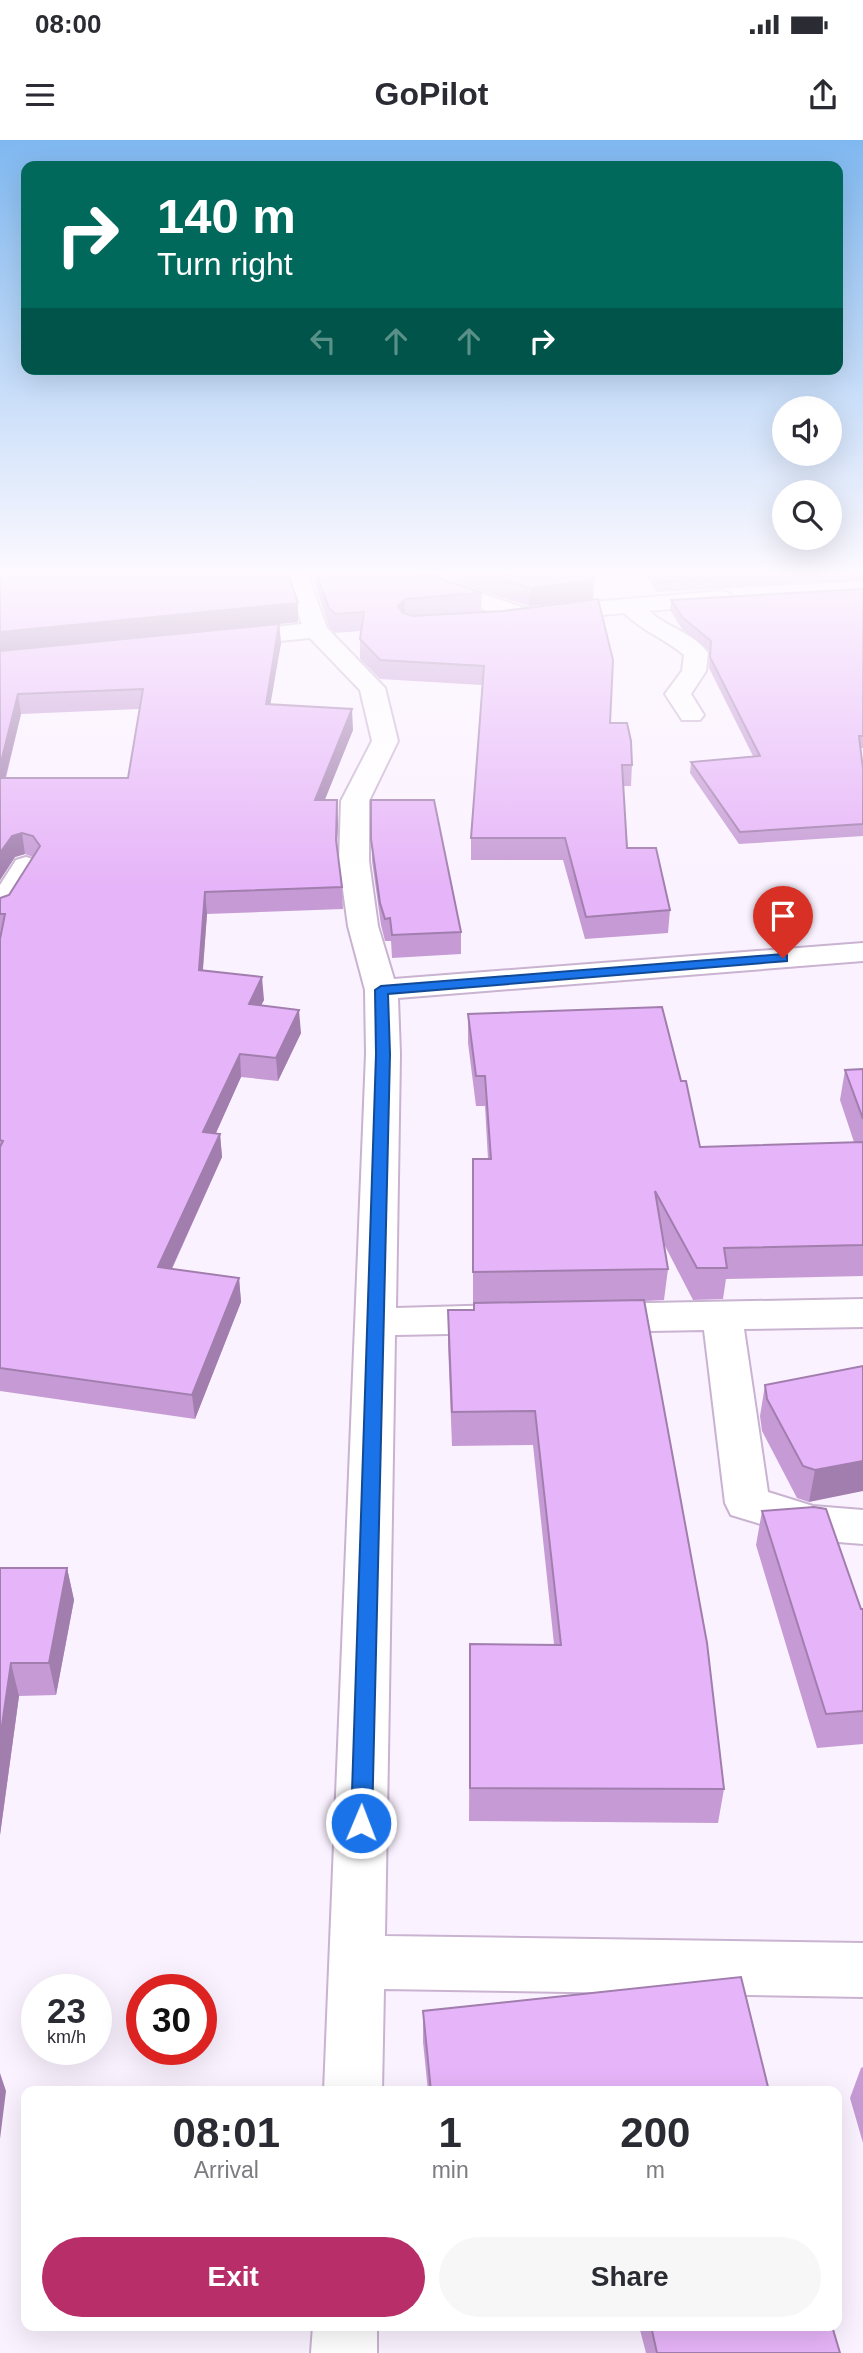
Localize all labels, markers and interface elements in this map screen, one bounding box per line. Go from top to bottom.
text: 08:00 [35,9,102,39]
icon: menu [21,76,59,114]
text: GoPilot [375,76,488,112]
icon: share [804,76,842,114]
icon: right [42,189,133,280]
text: 140 m [157,189,296,243]
text: Turn right [157,246,293,282]
icon: left [304,322,342,360]
icon: ahead [377,322,415,360]
icon: ahead [450,322,488,360]
icon: right [523,322,561,360]
map controls [772,396,842,550]
button: sound [772,396,842,466]
button: search [772,480,842,550]
pin [753,886,813,958]
icon: arrive [764,897,802,935]
position arrow [324,1786,398,1860]
speed limit sign: 30 [126,1974,217,2065]
text: 23 [47,1991,86,2030]
text: km/h [47,2027,86,2047]
text: 08:01 [173,2109,280,2156]
text: 1 [438,2109,462,2156]
text: 200 [620,2109,690,2156]
text: Arrival [194,2157,259,2183]
text: min [432,2157,469,2183]
text: m [646,2157,665,2183]
button: Exit [42,2237,425,2317]
button: Share [439,2237,821,2317]

